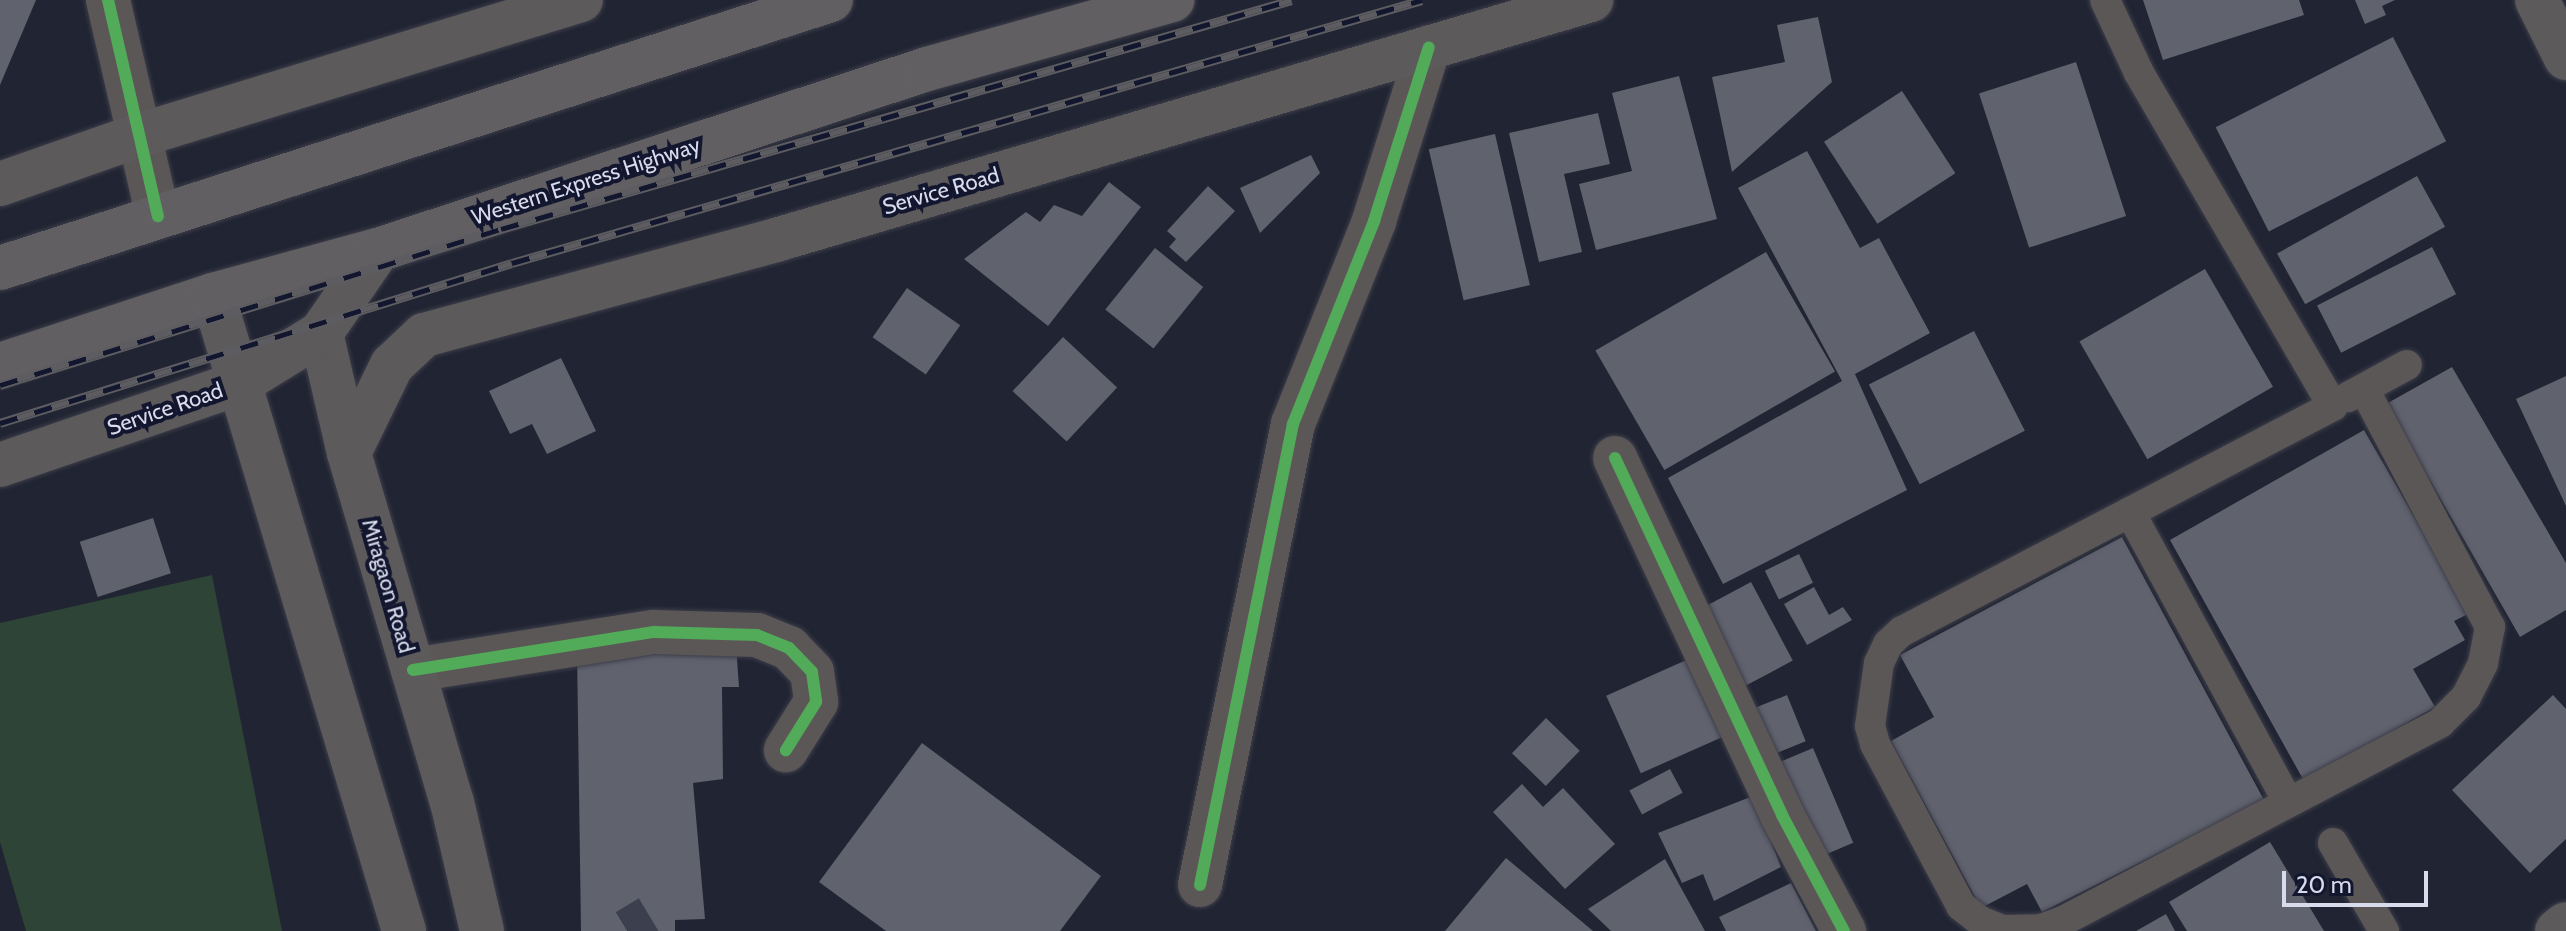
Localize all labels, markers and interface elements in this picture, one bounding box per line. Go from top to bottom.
street label: Western Express Highway [468,132,704,230]
street label: Service Road [880,162,1002,220]
street label: Service Road [104,377,226,441]
street label: Miragaon Road [356,516,420,656]
scale bar [2286,855,2432,905]
text: 20 m [2296,870,2352,899]

